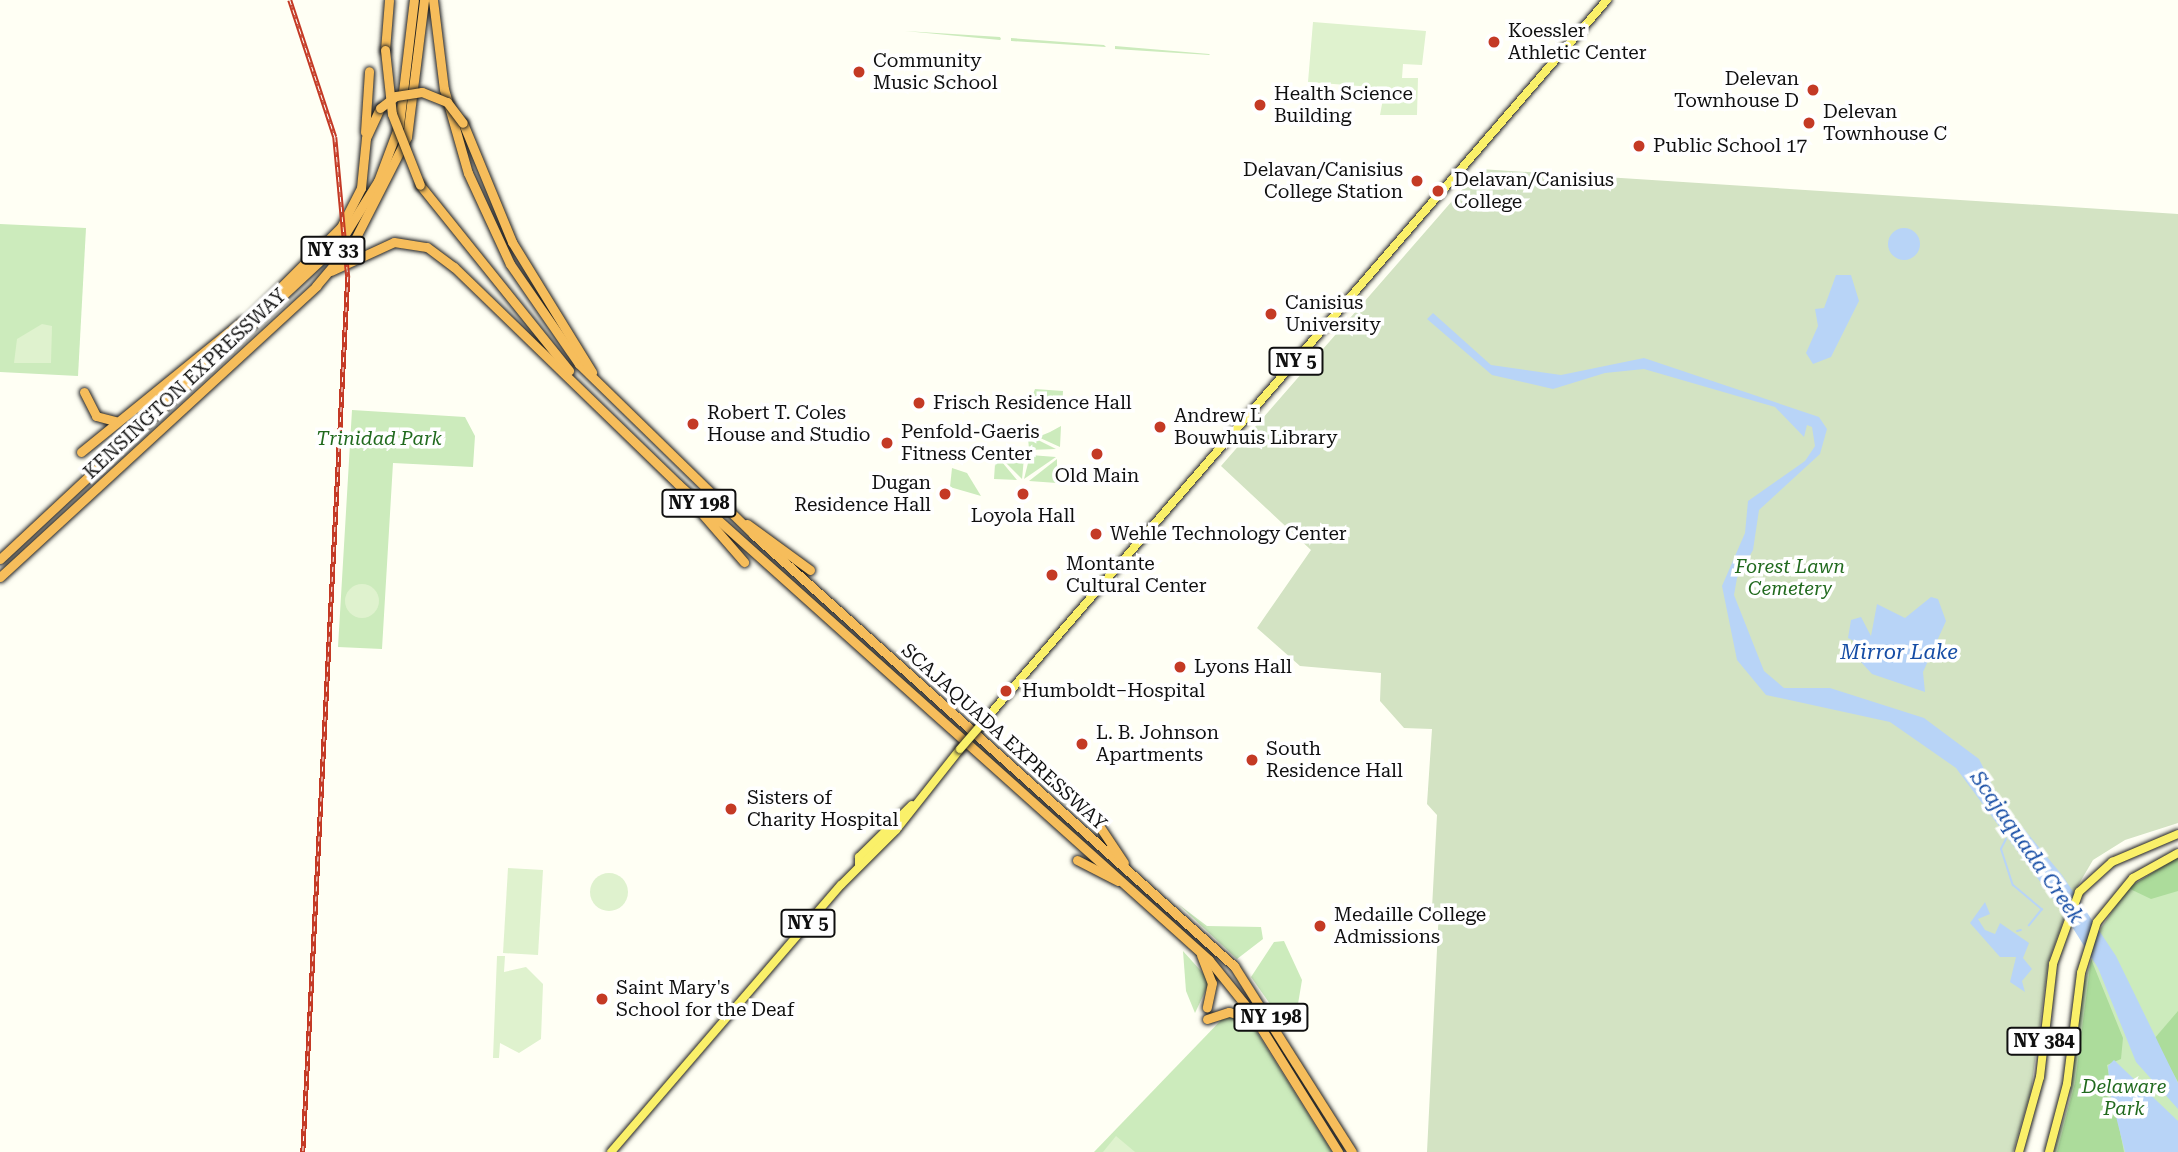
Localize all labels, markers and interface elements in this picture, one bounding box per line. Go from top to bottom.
place label: Koessler Athletic Center [1508,20,1647,64]
marker: Koessler Athletic Center [1486,34,1502,50]
place label: Community Music School [873,50,998,94]
marker: Community Music School [851,64,867,80]
place label: Delevan Townhouse D [1674,68,1799,112]
marker: Delevan Townhouse D [1805,82,1821,98]
place label: Health Science Building [1274,83,1413,127]
marker: Health Science Building [1252,97,1268,113]
place label: Delevan Townhouse C [1823,101,1947,145]
marker: Delevan Townhouse C [1801,115,1817,131]
place label: Public School 17 [1653,135,1807,157]
marker: Public School 17 [1631,138,1647,154]
place label: Delavan/Canisius College Station [1243,159,1403,203]
place label: Delavan/Canisius College [1454,169,1614,213]
marker: Delavan/Canisius College Station [1409,173,1425,189]
marker: Delavan/Canisius College [1428,181,1448,201]
road number: NY 33 [300,236,366,264]
street label: KENSINGTON EXPRESSWAY [79,284,291,484]
place label: Canisius University [1285,292,1381,336]
marker: Canisius University [1263,306,1279,322]
road number: NY 5 [1268,346,1324,376]
place label: Frisch Residence Hall [933,392,1132,414]
marker: Frisch Residence Hall [911,395,927,411]
place label: Robert T. Coles House and Studio [707,402,870,446]
place label: Andrew L Bouwhuis Library [1174,405,1337,449]
marker: Robert T. Coles House and Studio [685,416,701,432]
marker: Andrew L Bouwhuis Library [1152,419,1168,435]
place label: Penfold-Gaeris Fitness Center [901,421,1040,465]
park label: Trinidad Park [316,428,442,450]
marker: Penfold-Gaeris Fitness Center [879,435,895,451]
marker: Old Main [1089,446,1105,462]
place label: Old Main [1055,465,1139,487]
place label: Dugan Residence Hall [794,472,931,516]
marker: Dugan Residence Hall [937,486,953,502]
marker: Loyola Hall [1015,486,1031,502]
road number: NY 198 [660,489,738,518]
place label: Loyola Hall [971,505,1075,527]
place label: Wehle Technology Center [1110,523,1347,545]
marker: Wehle Technology Center [1088,526,1104,542]
place label: Montante Cultural Center [1066,553,1207,597]
park label: Forest Lawn Cemetery [1735,556,1845,600]
marker: Montante Cultural Center [1044,567,1060,583]
street label: SCAJAQUADA EXPRESSWAY [897,639,1111,835]
water label: Mirror Lake [1840,639,1958,665]
place label: Lyons Hall [1194,656,1292,678]
marker: Lyons Hall [1172,659,1188,675]
place label: Humboldt–Hospital [1022,680,1205,702]
marker: Humboldt–Hospital [996,681,1016,701]
place label: L. B. Johnson Apartments [1096,722,1219,766]
marker: L. B. Johnson Apartments [1074,736,1090,752]
place label: South Residence Hall [1266,738,1403,782]
marker: South Residence Hall [1244,752,1260,768]
water label: Scajaquada Creek [1965,766,2089,928]
place label: Sisters of Charity Hospital [747,787,898,831]
marker: Sisters of Charity Hospital [721,799,741,819]
place label: Medaille College Admissions [1334,904,1486,948]
road number: NY 5 [780,908,836,938]
marker: Medaille College Admissions [1312,918,1328,934]
place label: Saint Mary's School for the Deaf [616,977,794,1021]
marker: Saint Mary's School for the Deaf [594,991,610,1007]
road number: NY 198 [1232,1002,1310,1032]
road number: NY 384 [2006,1026,2082,1056]
park label: Delaware Park [2082,1076,2166,1120]

